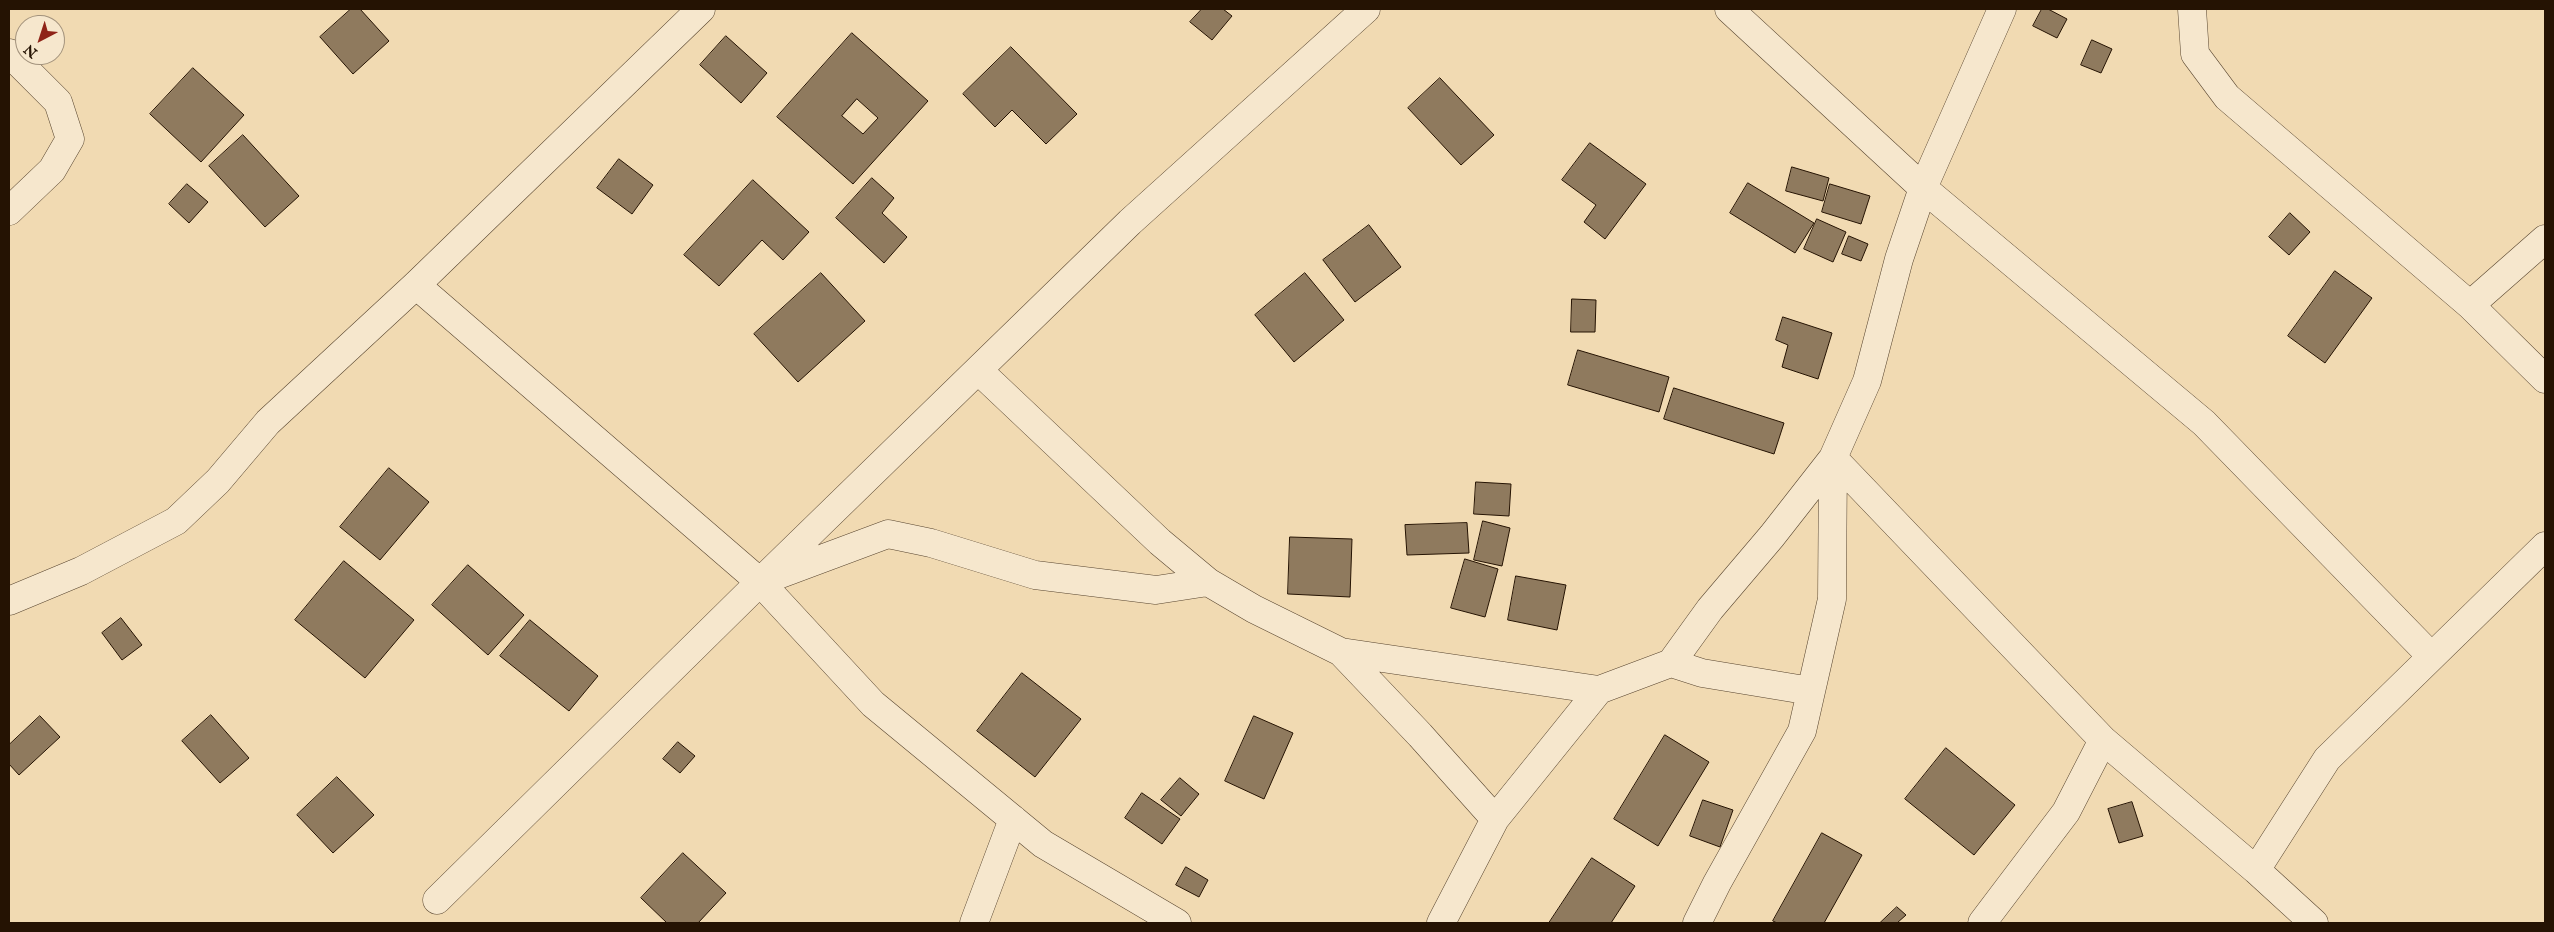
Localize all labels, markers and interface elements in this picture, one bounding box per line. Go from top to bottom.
north arrow [15,15,65,65]
text: N [21,40,41,62]

